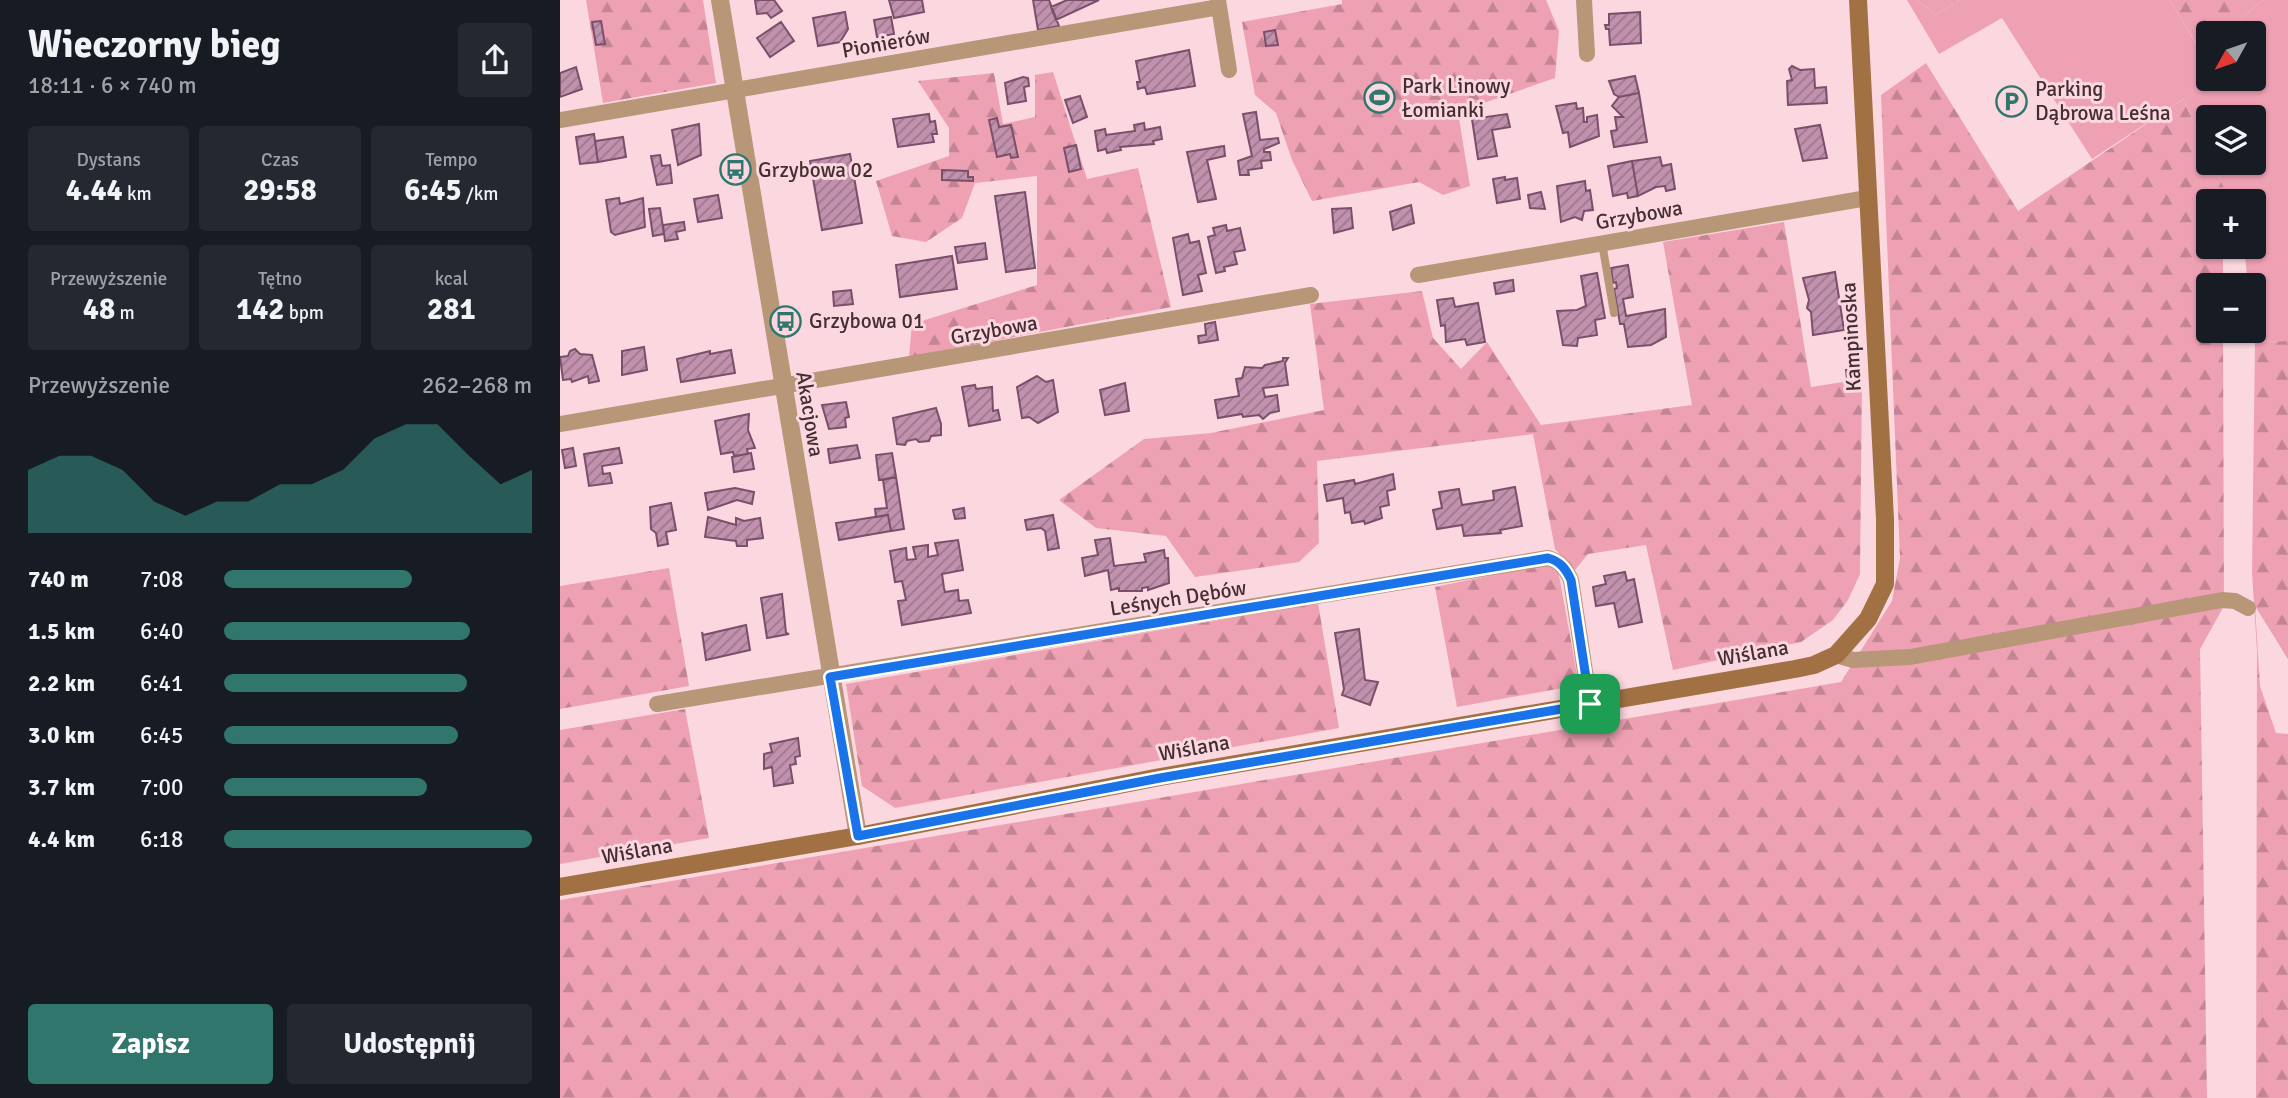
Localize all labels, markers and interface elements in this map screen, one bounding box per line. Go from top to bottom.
text: Wieczorny bieg [28,21,281,68]
north arrow [2196,21,2266,91]
map controls [2196,21,2266,343]
street label: Pionierów [840,22,932,64]
button: share [458,23,532,97]
text: 18:11 · 6 × 740 m [28,71,197,100]
place label: Park Linowy Łomianki [1402,73,1511,123]
place label: Parking Dąbrowa Leśna [2035,76,2171,126]
sports icon: Park Linowy Łomianki [1362,81,1396,115]
parking icon: Parking Dąbrowa Leśna [1995,84,2029,118]
button: layers [2196,105,2266,175]
text: Dystans [76,148,141,172]
text: Czas [261,148,299,172]
text: Tempo [425,148,478,172]
bus stop icon: Grzybowa 02 [718,153,752,187]
place label: Grzybowa 02 [758,157,873,183]
text: 4.44 [66,172,123,209]
text: 29:58 [243,172,317,209]
text: 6:45 [404,172,462,209]
text: km [123,182,152,206]
text: /km [462,182,498,206]
button: + [2196,189,2266,259]
street label: Grzybowa [1593,195,1685,235]
text: Przewyższenie [50,267,167,291]
text: Tętno [258,267,302,291]
text: kcal [435,267,468,291]
button: − [2196,273,2266,343]
street label: Kampinoska [1835,282,1867,392]
text: 48 [83,291,115,328]
text: 142 [236,291,285,328]
text: 281 [427,291,476,328]
text: m [115,301,135,325]
text: bpm [285,301,324,325]
bus stop icon: Grzybowa 01 [769,304,803,338]
place label: Grzybowa 01 [809,308,924,334]
street label: Grzybowa [948,310,1040,350]
street label: Akacjowa [790,369,830,459]
text: Przewyższenie [28,371,170,400]
text: 262–268 m [422,371,532,400]
text: 740 m [28,565,89,594]
text: 7:08 [140,565,183,594]
street label: Leśnych Dębów [1108,574,1248,622]
text: 1.5 km [28,617,95,646]
text: 6:40 [140,617,183,646]
street label: Wiślana [1715,634,1791,672]
text: 2.2 km [28,669,95,698]
text: 6:41 [140,669,183,698]
pin [1560,674,1620,734]
icon: arrive [1571,685,1609,723]
text: 3.0 km [28,721,95,750]
text: 6:45 [140,721,183,750]
street label: Wiślana [1156,729,1232,767]
text: 3.7 km [28,773,95,802]
text: 7:00 [140,773,183,802]
text: 4.4 km [28,825,95,854]
text: 6:18 [140,825,183,854]
street label: Wiślana [599,832,675,870]
button: Zapisz [28,1004,273,1084]
button: Udostępnij [287,1004,532,1084]

